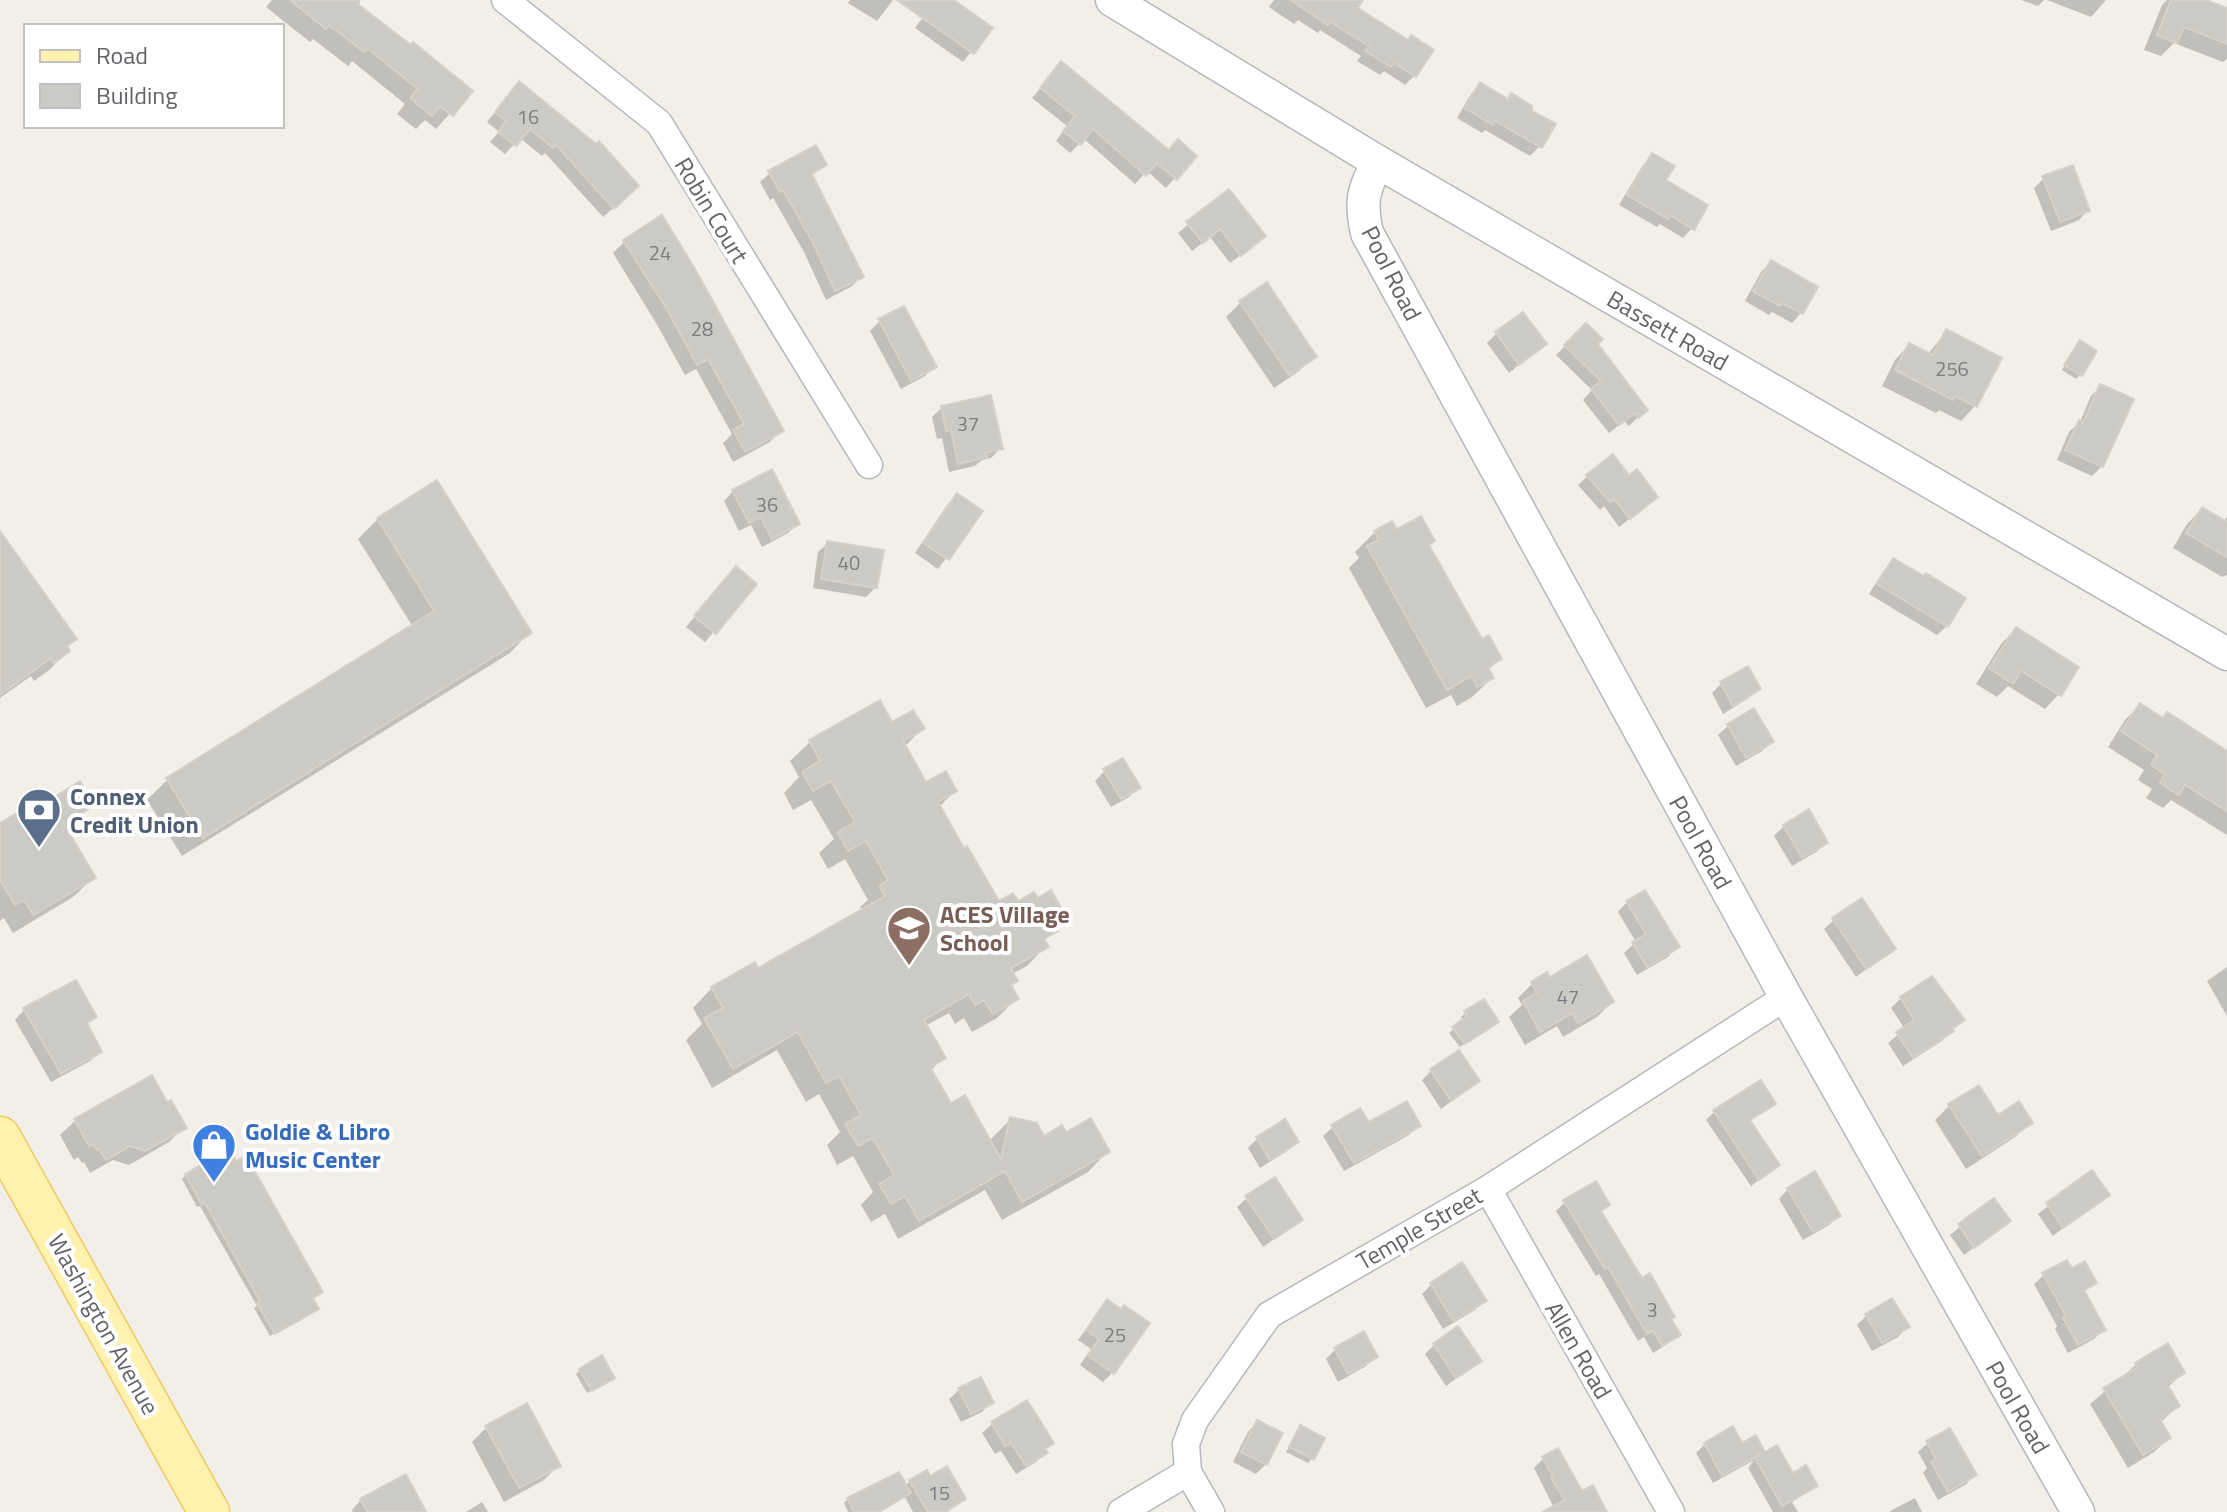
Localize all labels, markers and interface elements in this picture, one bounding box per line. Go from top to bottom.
legend [24,24,284,128]
text: Road [96,37,148,73]
text: Building [96,77,178,113]
house number: 16 [517,101,539,132]
street label: Robin Court [666,150,758,270]
street label: Pool Road [1353,219,1431,327]
house number: 24 [649,237,671,268]
street label: Bassett Road [1600,281,1736,379]
house number: 28 [691,313,713,344]
house number: 256 [1935,353,1969,384]
house number: 37 [957,408,979,439]
house number: 36 [756,489,778,520]
house number: 40 [838,547,860,578]
place label: Connex Credit Union [70,778,199,842]
bank icon: Connex Credit Union [15,786,63,849]
street label: Pool Road [1660,789,1742,895]
place label: ACES Village School [940,896,1070,960]
school or university icon: ACES Village School [885,904,933,967]
house number: 47 [1557,981,1579,1012]
place label: Goldie & Libro Music Center [245,1113,390,1177]
shop icon: Goldie & Libro Music Center [190,1121,238,1184]
street label: Temple Street [1349,1177,1489,1279]
street label: Washington Avenue [39,1227,169,1421]
street label: Allen Road [1537,1294,1621,1406]
house number: 3 [1646,1294,1658,1325]
house number: 25 [1104,1319,1126,1350]
street label: Pool Road [1977,1354,2059,1460]
house number: 15 [928,1477,950,1508]

